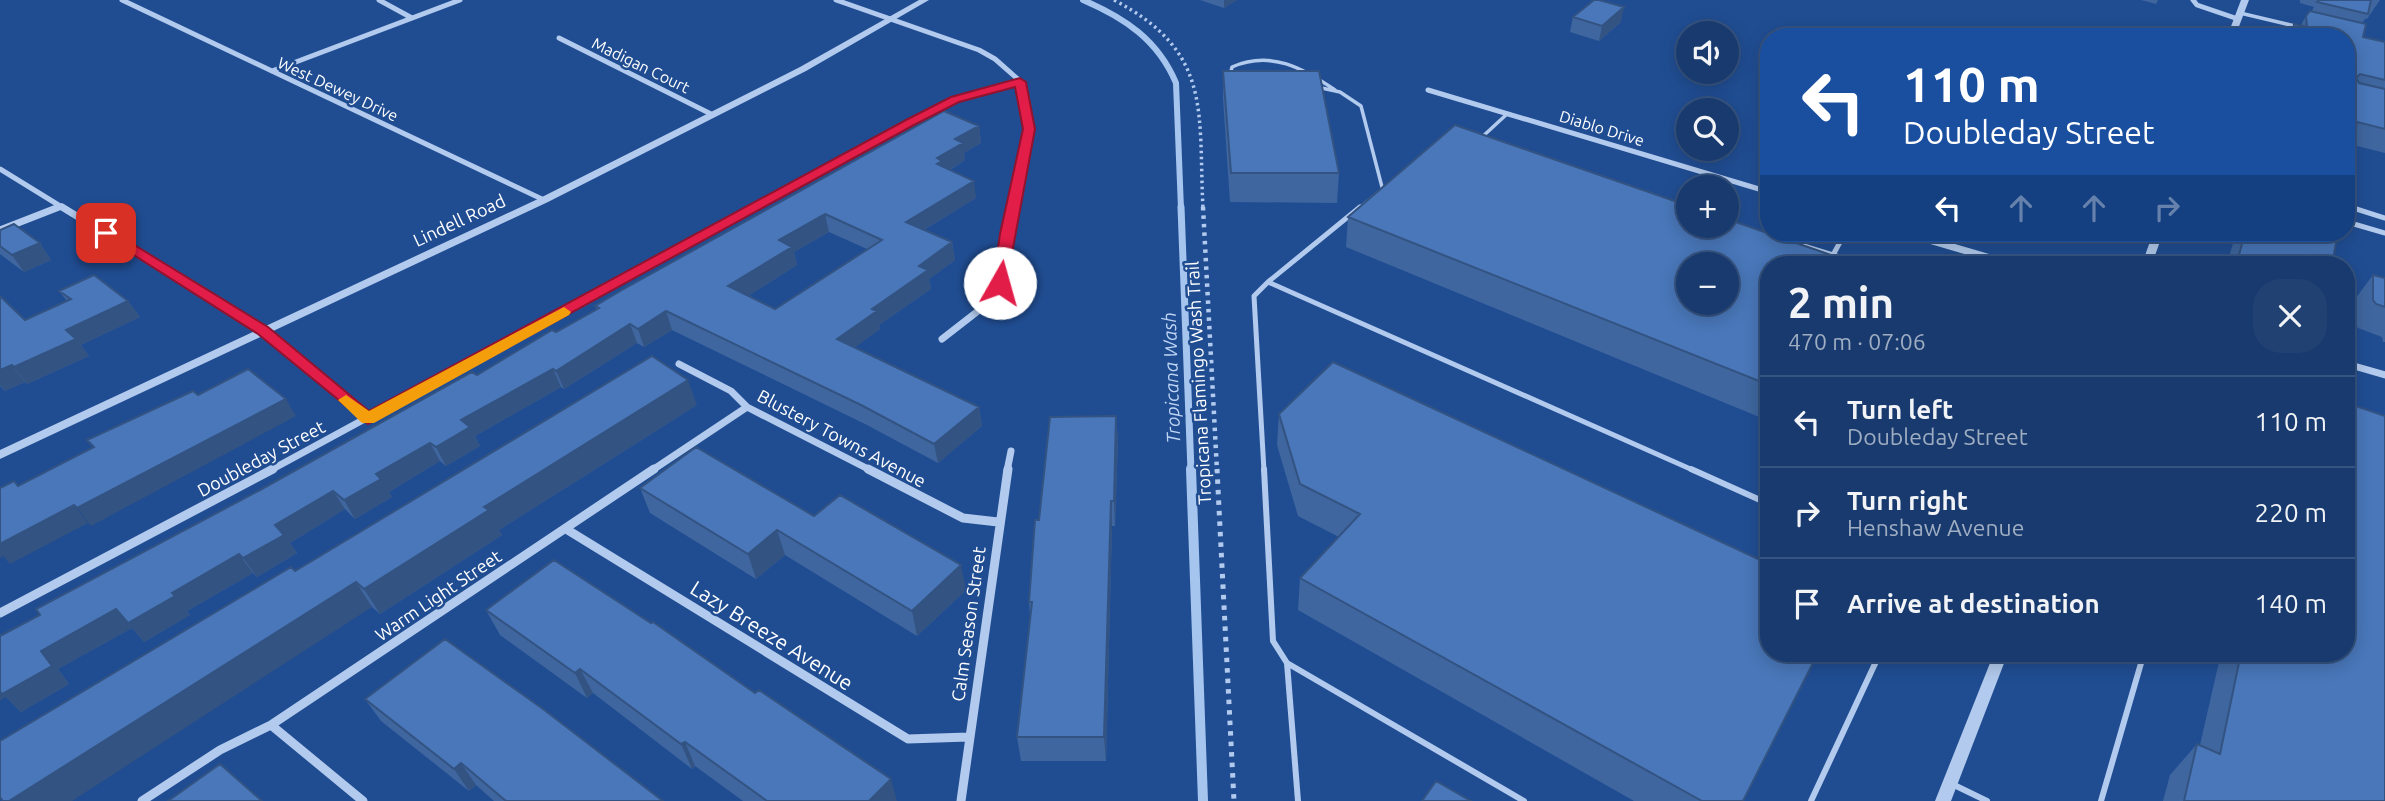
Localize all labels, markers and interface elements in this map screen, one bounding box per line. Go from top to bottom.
map controls [1676,21,1739,315]
button: sound [1676,21,1739,84]
street label: Madigan Court [589,34,693,97]
street label: West Dewey Drive [275,53,401,125]
icon: left [1788,56,1879,147]
text: 110 m [1903,56,2040,111]
button: search [1676,98,1739,161]
street label: Diablo Drive [1557,107,1647,149]
text: Doubleday Street [1903,114,2155,150]
button: + [1676,175,1739,238]
icon: left [1929,189,1967,227]
icon: ahead [2002,189,2040,227]
icon: ahead [2075,189,2113,227]
icon: right [2148,189,2186,227]
street label: Lindell Road [410,190,508,250]
pin [76,203,136,263]
icon: arrive [87,214,125,252]
position arrow [963,246,1037,320]
button: − [1676,252,1739,315]
street label: Tropicana Flamingo Wash Trail [1182,260,1214,505]
text: 2 min [1788,279,1894,326]
button: close [2253,279,2327,353]
water label: Tropicana Wash [1158,312,1184,444]
text: 470 m · 07:06 [1788,329,1926,354]
street label: Blustery Towns Avenue [754,385,930,491]
text: Turn left [1847,395,1953,424]
icon: left [1788,403,1826,441]
text: 110 m [2255,407,2327,436]
street label: Doubleday Street [194,416,328,500]
text: Doubleday Street [1847,424,2028,449]
text: Turn right [1847,486,1968,515]
icon: right [1788,494,1826,532]
text: 220 m [2255,498,2327,527]
text: Henshaw Avenue [1847,515,2024,540]
street label: Warm Light Street [371,545,505,645]
street label: Calm Season Street [947,545,989,703]
street label: Lazy Breeze Avenue [686,575,858,695]
icon: arrive [1788,585,1826,623]
text: Arrive at destination [1847,589,2100,618]
text: 140 m [2255,589,2327,618]

